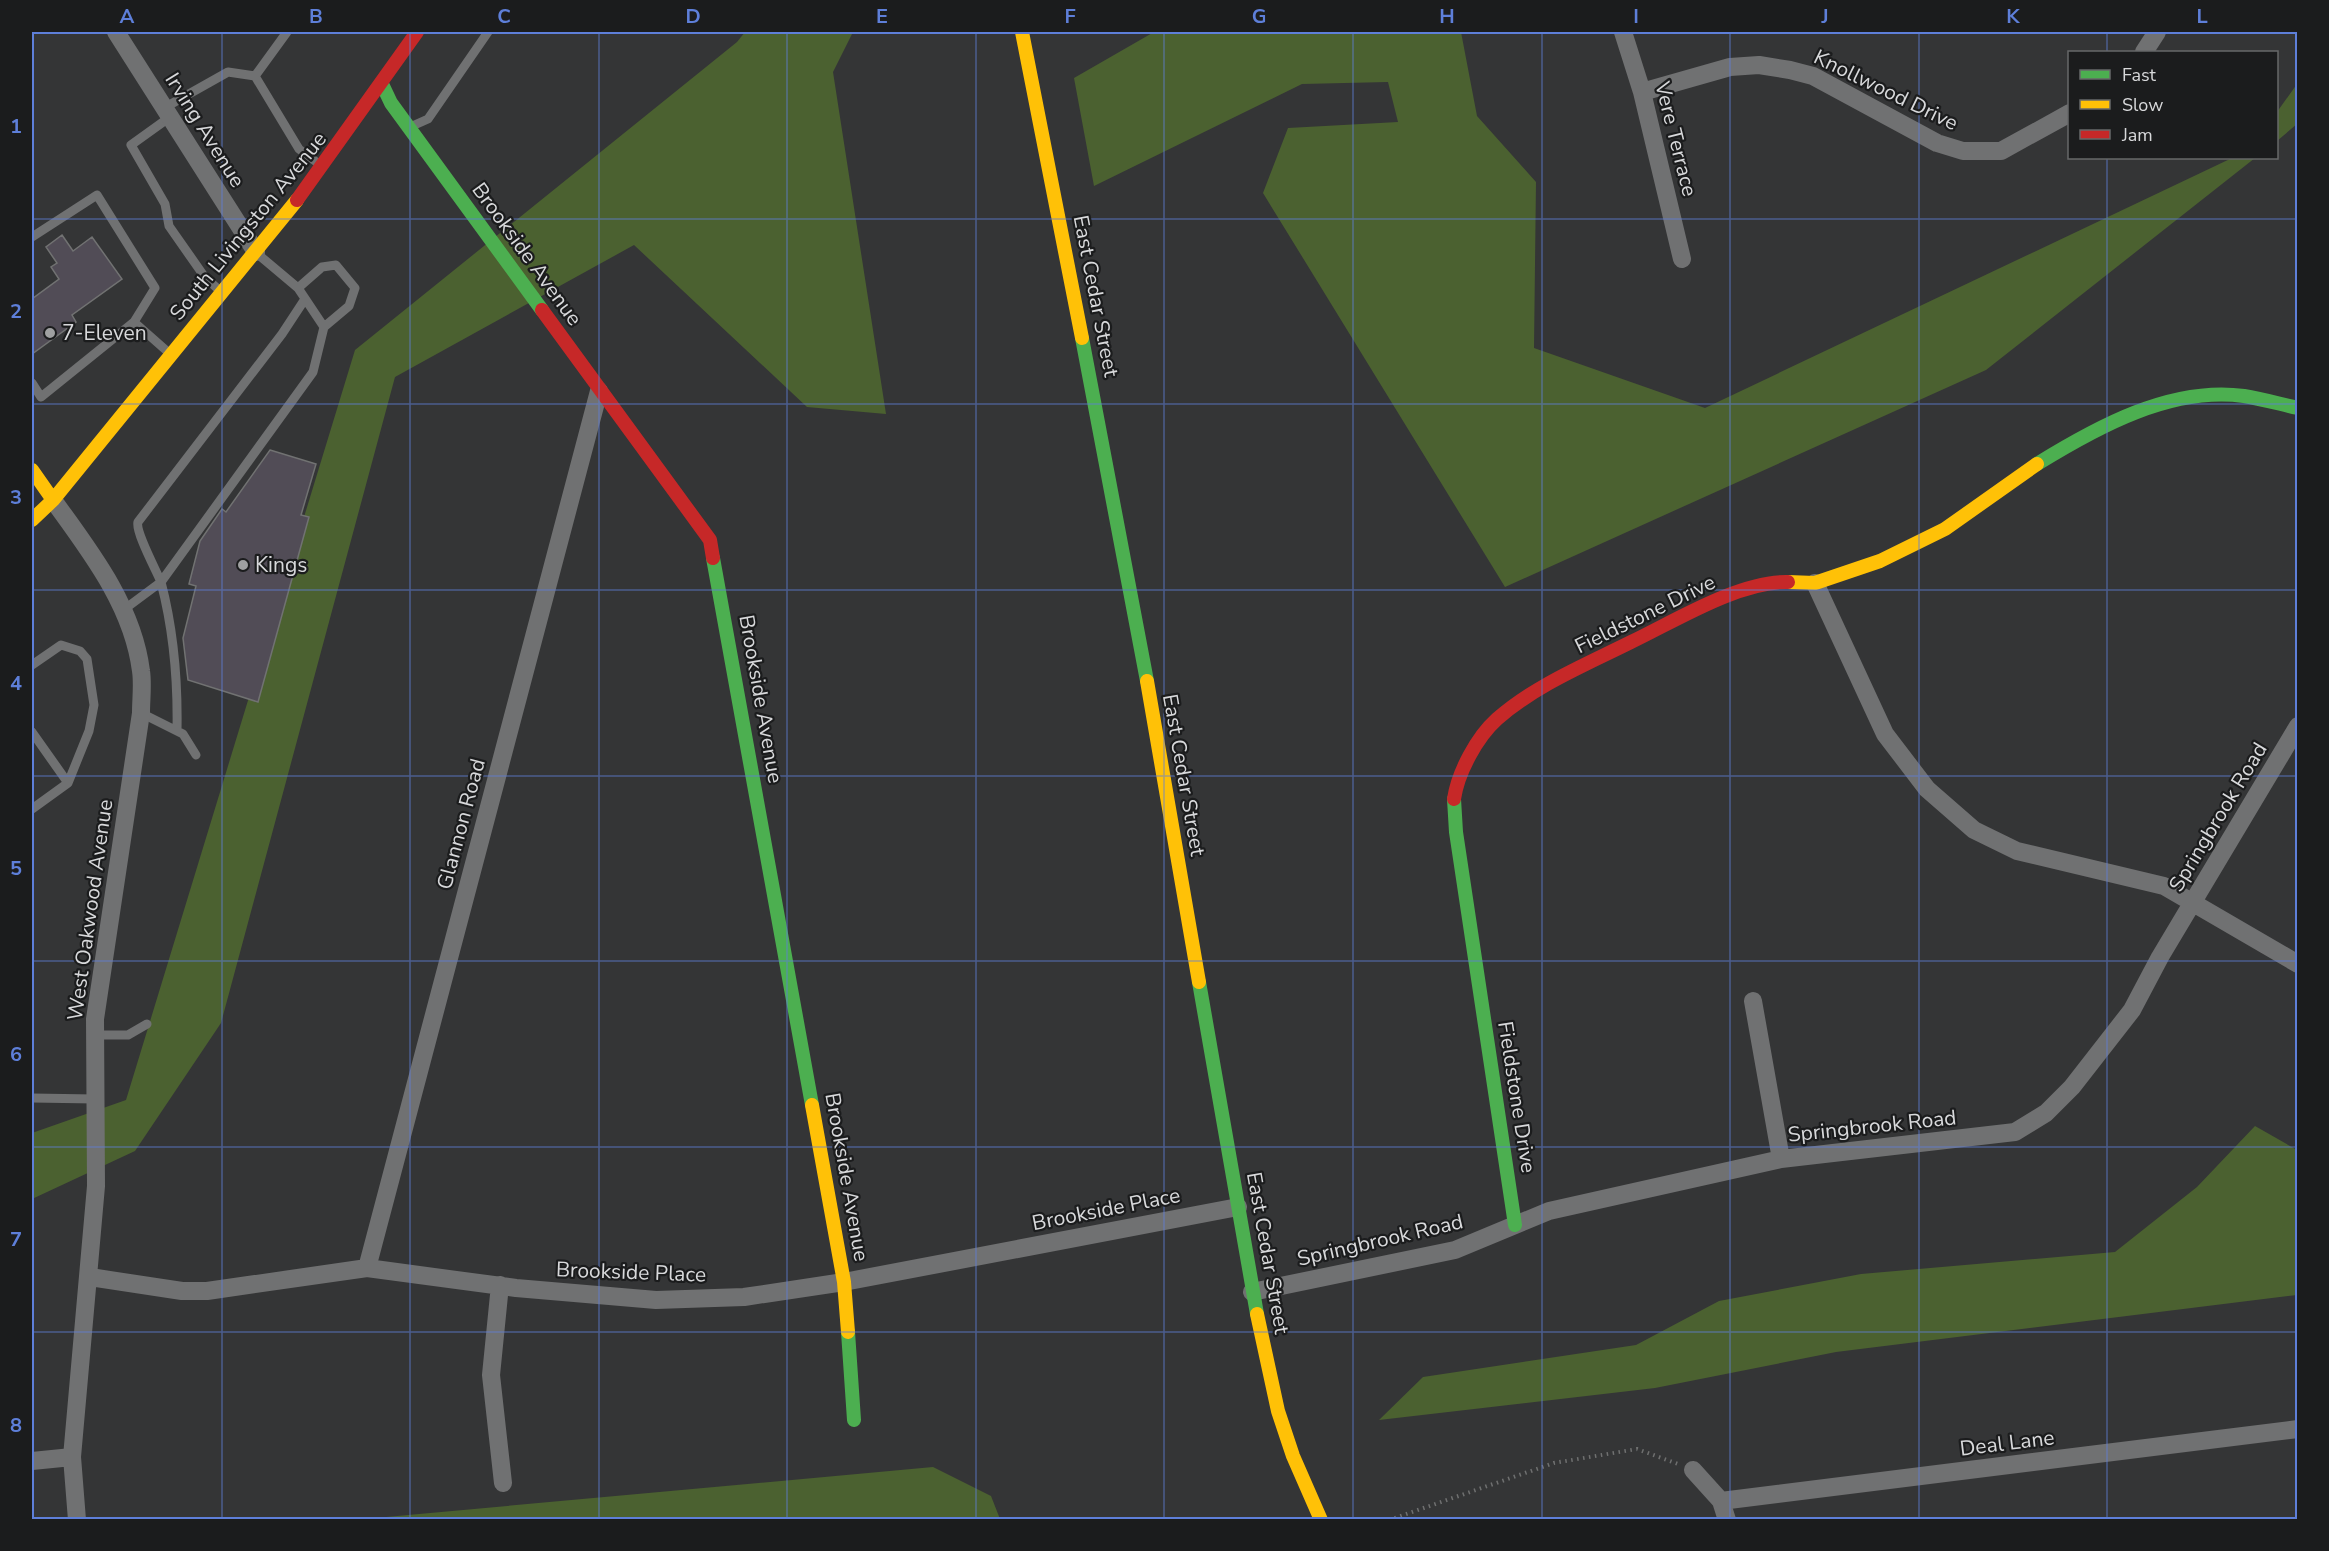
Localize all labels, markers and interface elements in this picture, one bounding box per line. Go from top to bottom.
text: A [120,3,135,30]
text: B [309,3,323,30]
text: C [497,3,511,30]
text: D [685,3,701,30]
text: E [876,3,888,30]
text: F [1064,3,1076,30]
text: G [1252,3,1266,30]
text: H [1439,3,1455,30]
text: I [1633,3,1639,30]
text: J [1820,3,1829,30]
text: K [2006,3,2020,30]
text: L [2196,3,2208,30]
street label: Knollwood Drive [1809,43,1963,137]
legend [2068,51,2278,159]
text: Fast [2122,63,2157,87]
street label: Irving Avenue [159,67,251,193]
street label: Vere Terrace [1648,78,1704,199]
text: Slow [2122,93,2163,117]
text: 1 [10,113,22,140]
text: Jam [2121,123,2153,147]
street label: South Livingston Avenue [163,126,333,326]
street label: Brookside Avenue [466,177,588,331]
street label: East Cedar Street [1067,213,1126,380]
text: 2 [10,298,22,325]
place label: 7-Eleven [62,319,147,347]
marker: 7-Eleven [43,326,57,340]
text: 3 [10,484,22,511]
place label: Kings [255,551,307,579]
marker: Kings [236,558,250,572]
street label: Fieldstone Drive [1570,568,1720,660]
street label: Brookside Avenue [732,613,790,785]
text: 4 [10,670,22,697]
street label: East Cedar Street [1156,692,1212,859]
street label: Springbrook Road [2162,737,2274,897]
street label: Glannon Road [430,756,492,892]
street label: West Oakwood Avenue [61,798,119,1022]
text: 5 [10,855,22,882]
street label: Fieldstone Drive [1491,1019,1543,1175]
text: 6 [10,1041,22,1068]
street label: Brookside Avenue [818,1091,876,1263]
street label: Springbrook Road [1786,1103,1958,1149]
street label: East Cedar Street [1240,1170,1296,1337]
street label: Brookside Place [1030,1181,1182,1237]
street label: Springbrook Road [1294,1207,1466,1273]
text: 7 [10,1226,22,1253]
street label: Brookside Place [555,1255,707,1289]
text: 8 [10,1412,22,1439]
street label: Deal Lane [1958,1423,2056,1463]

